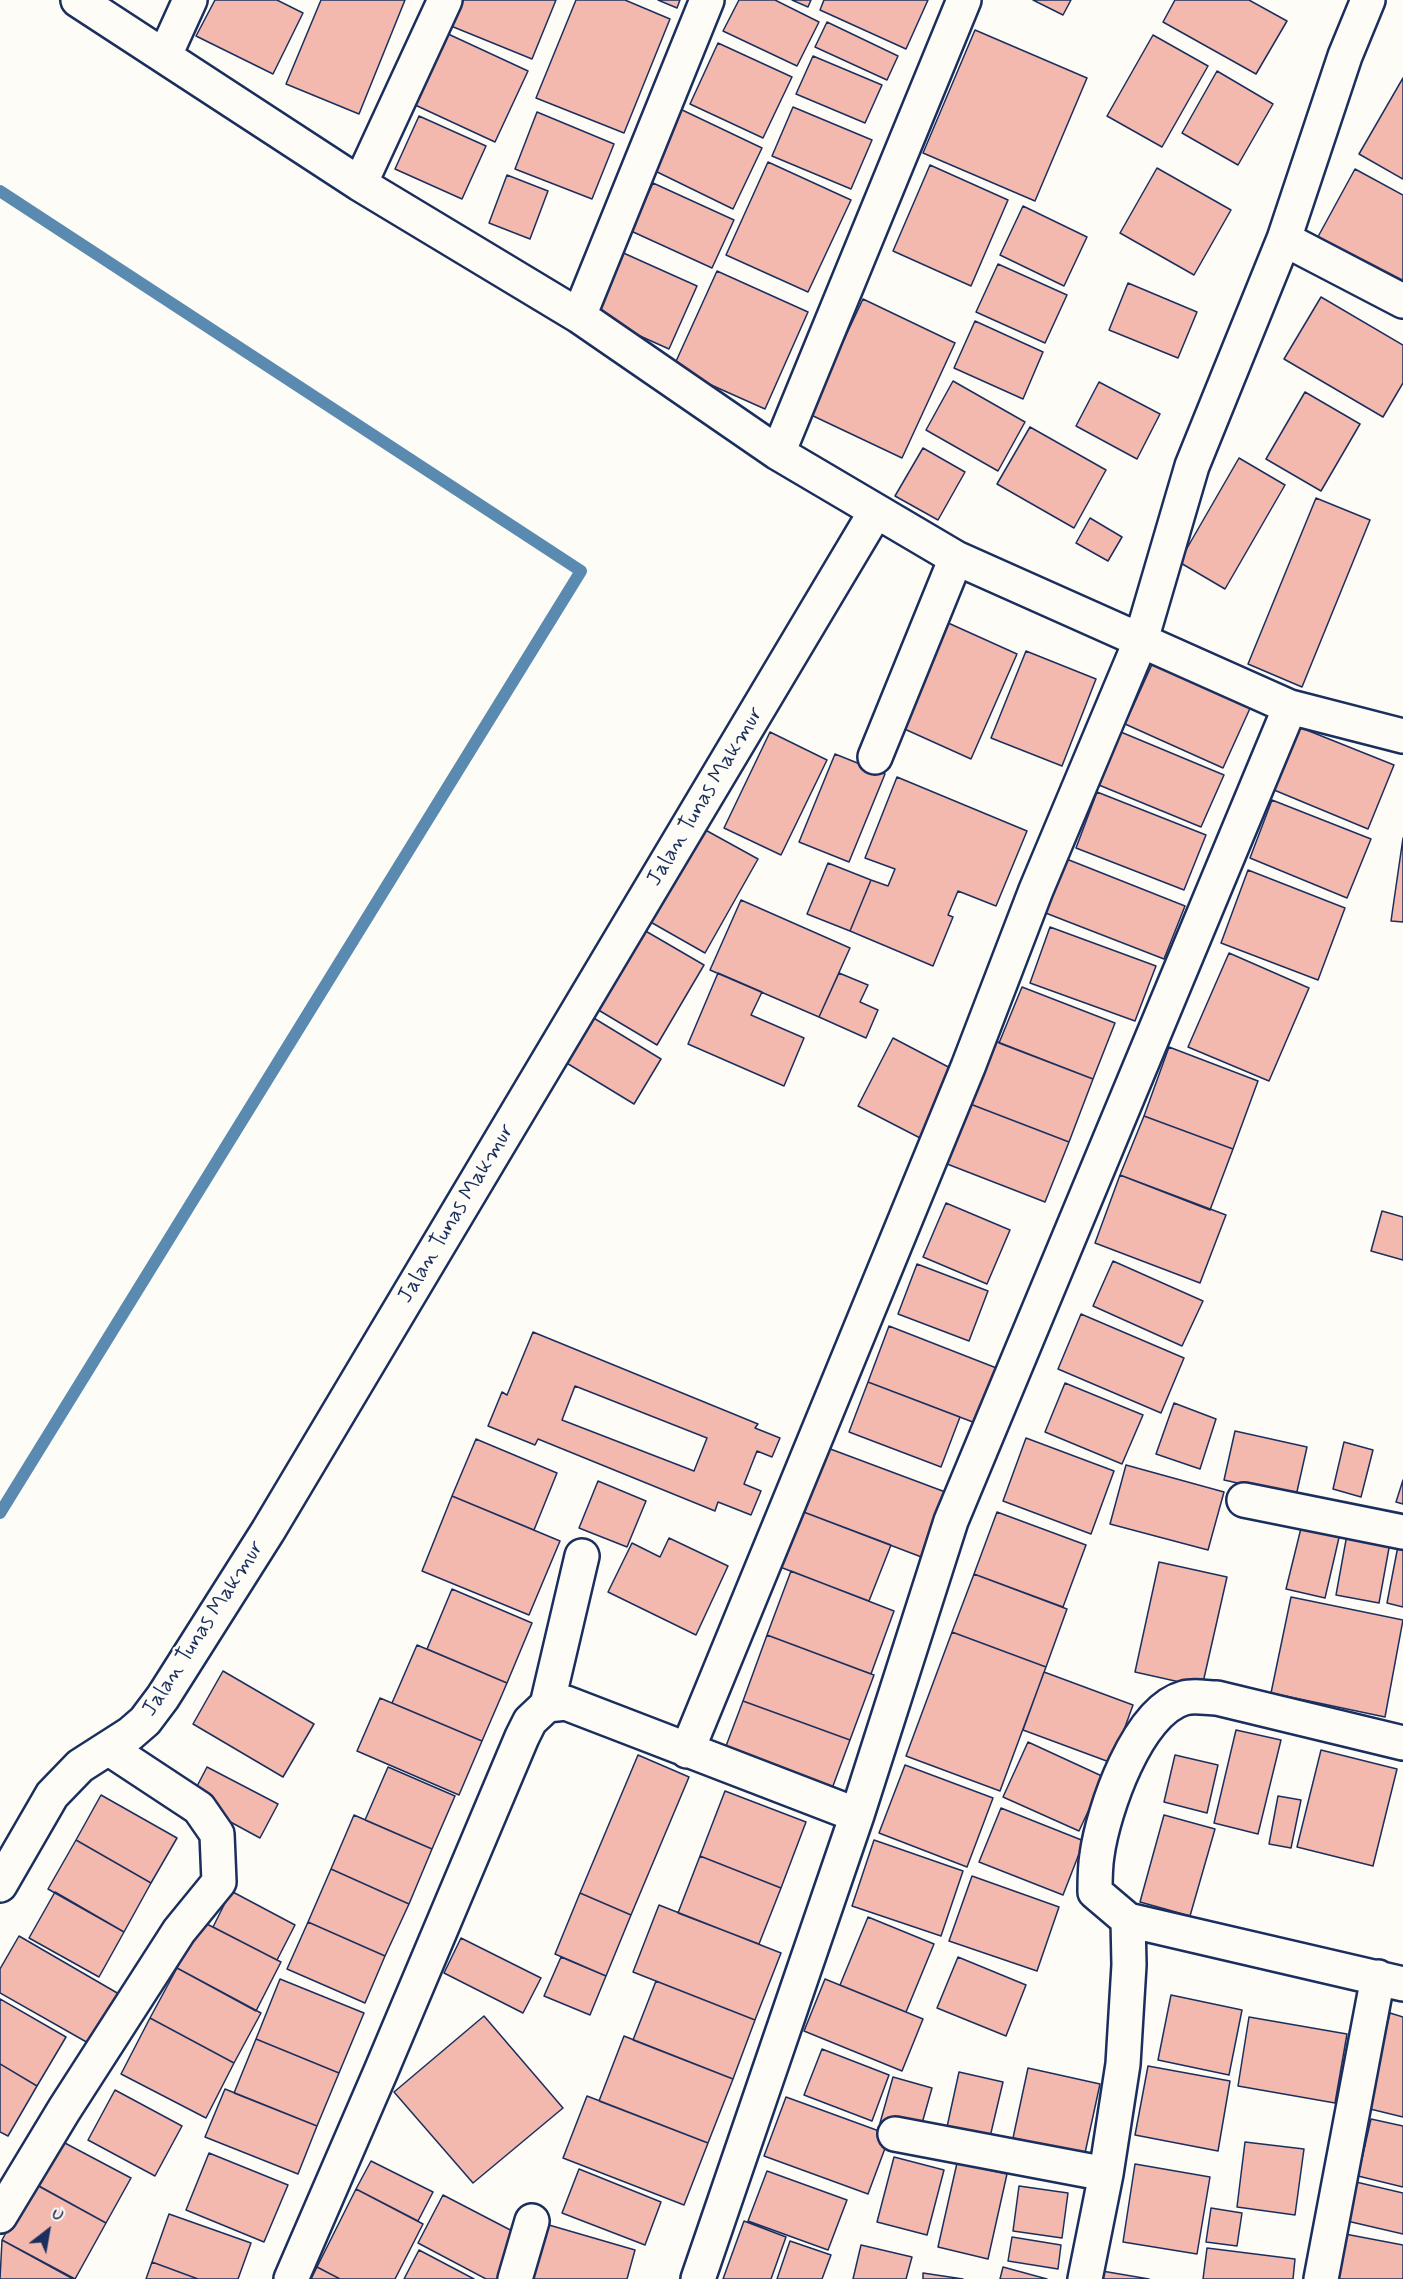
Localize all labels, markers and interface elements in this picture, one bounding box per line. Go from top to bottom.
street label: Jalan Tunas Makmur [642,702,770,892]
street label: Jalan Tunas Makmur [393,1119,521,1309]
street label: Jalan Tunas Makmur [137,1536,271,1722]
north arrow [18,2201,78,2261]
text: U [48,2203,67,2227]

